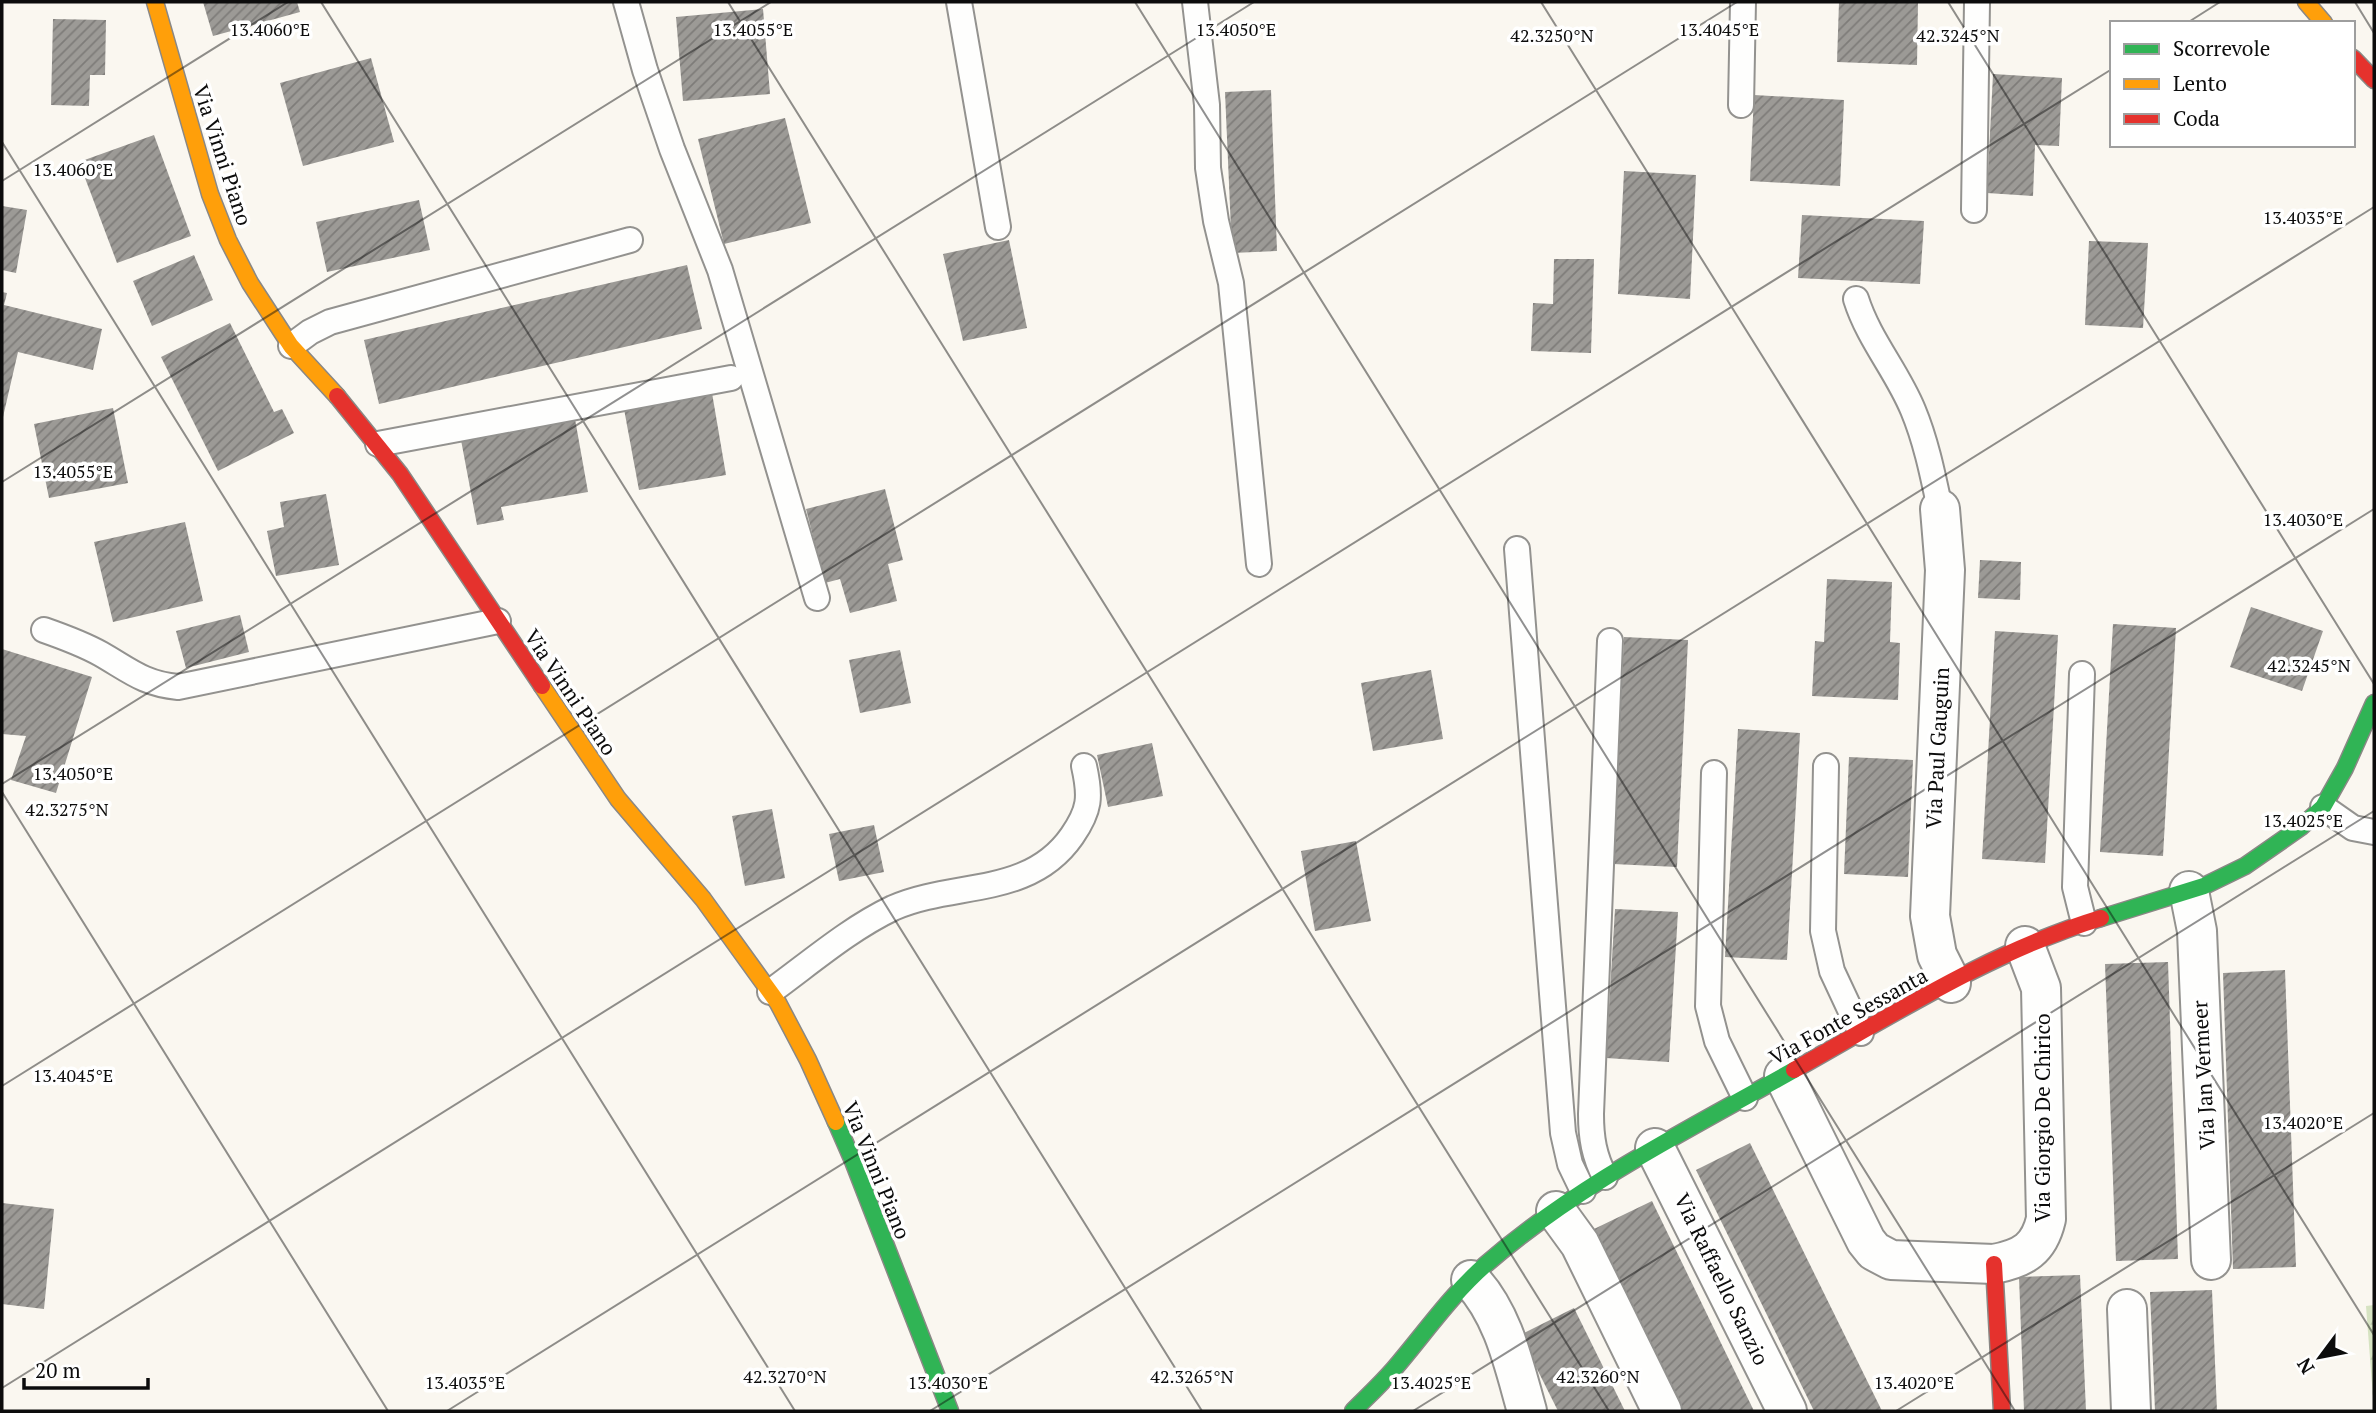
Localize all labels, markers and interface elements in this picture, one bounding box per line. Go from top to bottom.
text: 13.4060°E [230,17,310,41]
text: 13.4055°E [713,17,793,41]
text: 13.4050°E [1196,17,1276,41]
text: 13.4045°E [1679,17,1759,41]
legend [2110,21,2355,147]
text: 42.3250°N [1510,23,1594,47]
text: 42.3245°N [1916,23,2000,47]
text: Scorrevole [2173,34,2270,62]
text: Lento [2173,69,2227,97]
street label: Via Vinni Piano [187,81,259,229]
text: Coda [2173,104,2220,132]
text: 13.4060°E [33,157,113,181]
text: 13.4035°E [2263,205,2343,229]
text: 13.4055°E [33,459,113,483]
text: 13.4030°E [2263,507,2343,531]
street label: Via Vinni Piano [518,623,624,761]
text: 42.3245°N [2267,653,2351,677]
street label: Via Paul Gauguin [1919,666,1955,830]
text: 13.4050°E [33,761,113,785]
text: 42.3275°N [25,797,109,821]
text: 13.4025°E [2263,808,2343,832]
street label: Via Fonte Sessanta [1764,961,1932,1071]
street label: Via Jan Vermeer [2185,1000,2221,1150]
street label: Via Giorgio De Chirico [2028,1013,2056,1223]
text: 13.4045°E [33,1063,113,1087]
street label: Via Vinni Piano [837,1097,917,1243]
text: 13.4020°E [2263,1110,2343,1134]
street label: Via Raffaello Sanzio [1668,1188,1776,1370]
north arrow [2285,1322,2355,1392]
scale bar [24,1346,149,1390]
text: N [2290,1353,2320,1379]
text: 20 m [35,1356,81,1384]
text: 42.3270°N [743,1364,827,1388]
text: 42.3265°N [1150,1364,1234,1388]
text: 42.3260°N [1556,1364,1640,1388]
text: 13.4035°E [425,1370,505,1394]
text: 13.4030°E [908,1370,988,1394]
text: 13.4025°E [1391,1370,1471,1394]
text: 13.4020°E [1874,1370,1954,1394]

